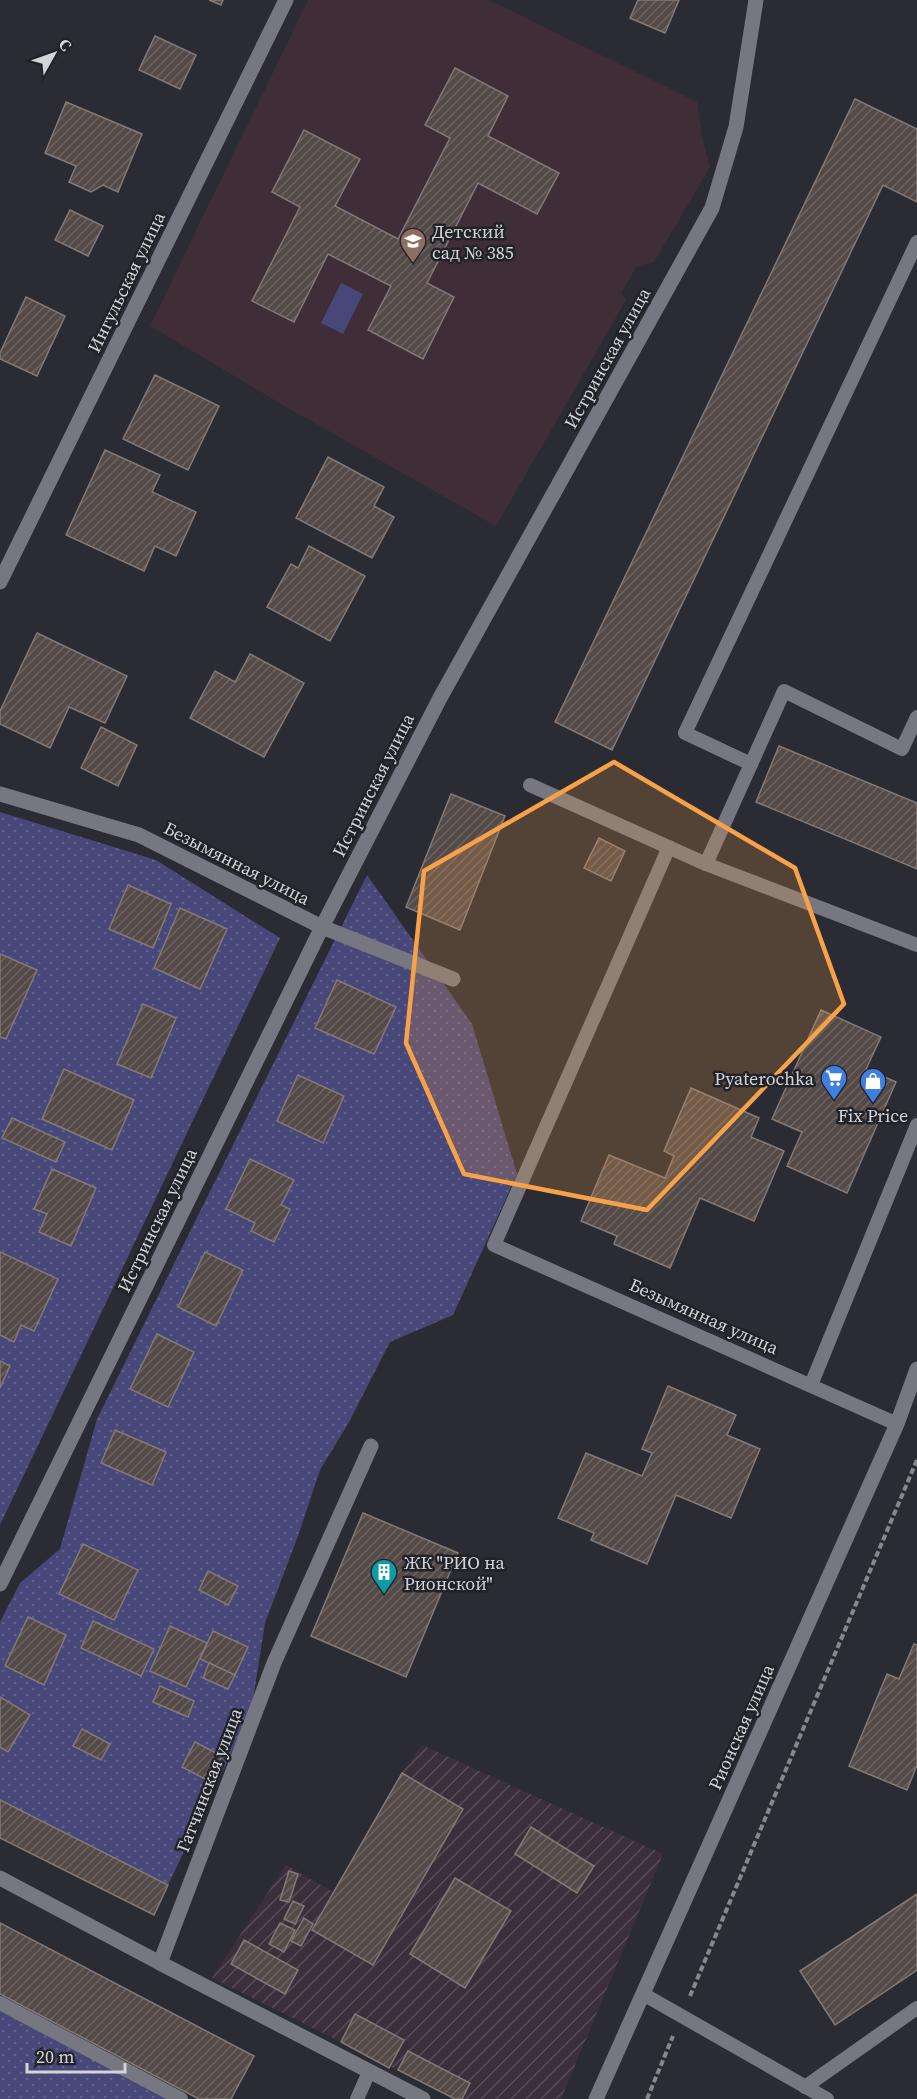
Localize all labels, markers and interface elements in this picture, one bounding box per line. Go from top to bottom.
north arrow [24,24,84,84]
text: С [54,33,77,55]
street label: Ингульская улица [81,207,171,357]
place label: Детский сад № 385 [432,219,514,265]
school or university icon: Детский сад № 385 [398,226,428,264]
street label: Истринская улица [558,282,657,433]
street label: Истринская улица [326,708,420,861]
street label: Безымянная улица [160,815,315,911]
supermarket icon: Pyaterochka [819,1063,849,1101]
place label: Pyaterochka [714,1066,815,1091]
shop icon: Fix Price [858,1066,888,1104]
place label: Fix Price [838,1103,908,1128]
street label: Истринская улица [111,1143,203,1296]
street label: Безымянная улица [625,1272,783,1360]
place label: ЖК "РИО на Рионской" [404,1550,506,1596]
building icon: ЖК "РИО на Рионской" [369,1557,399,1595]
street label: Рионская улица [702,1659,780,1794]
street label: Гатчинская улица [170,1704,248,1856]
scale bar [27,2036,124,2074]
text: 20 m [36,2044,74,2069]

